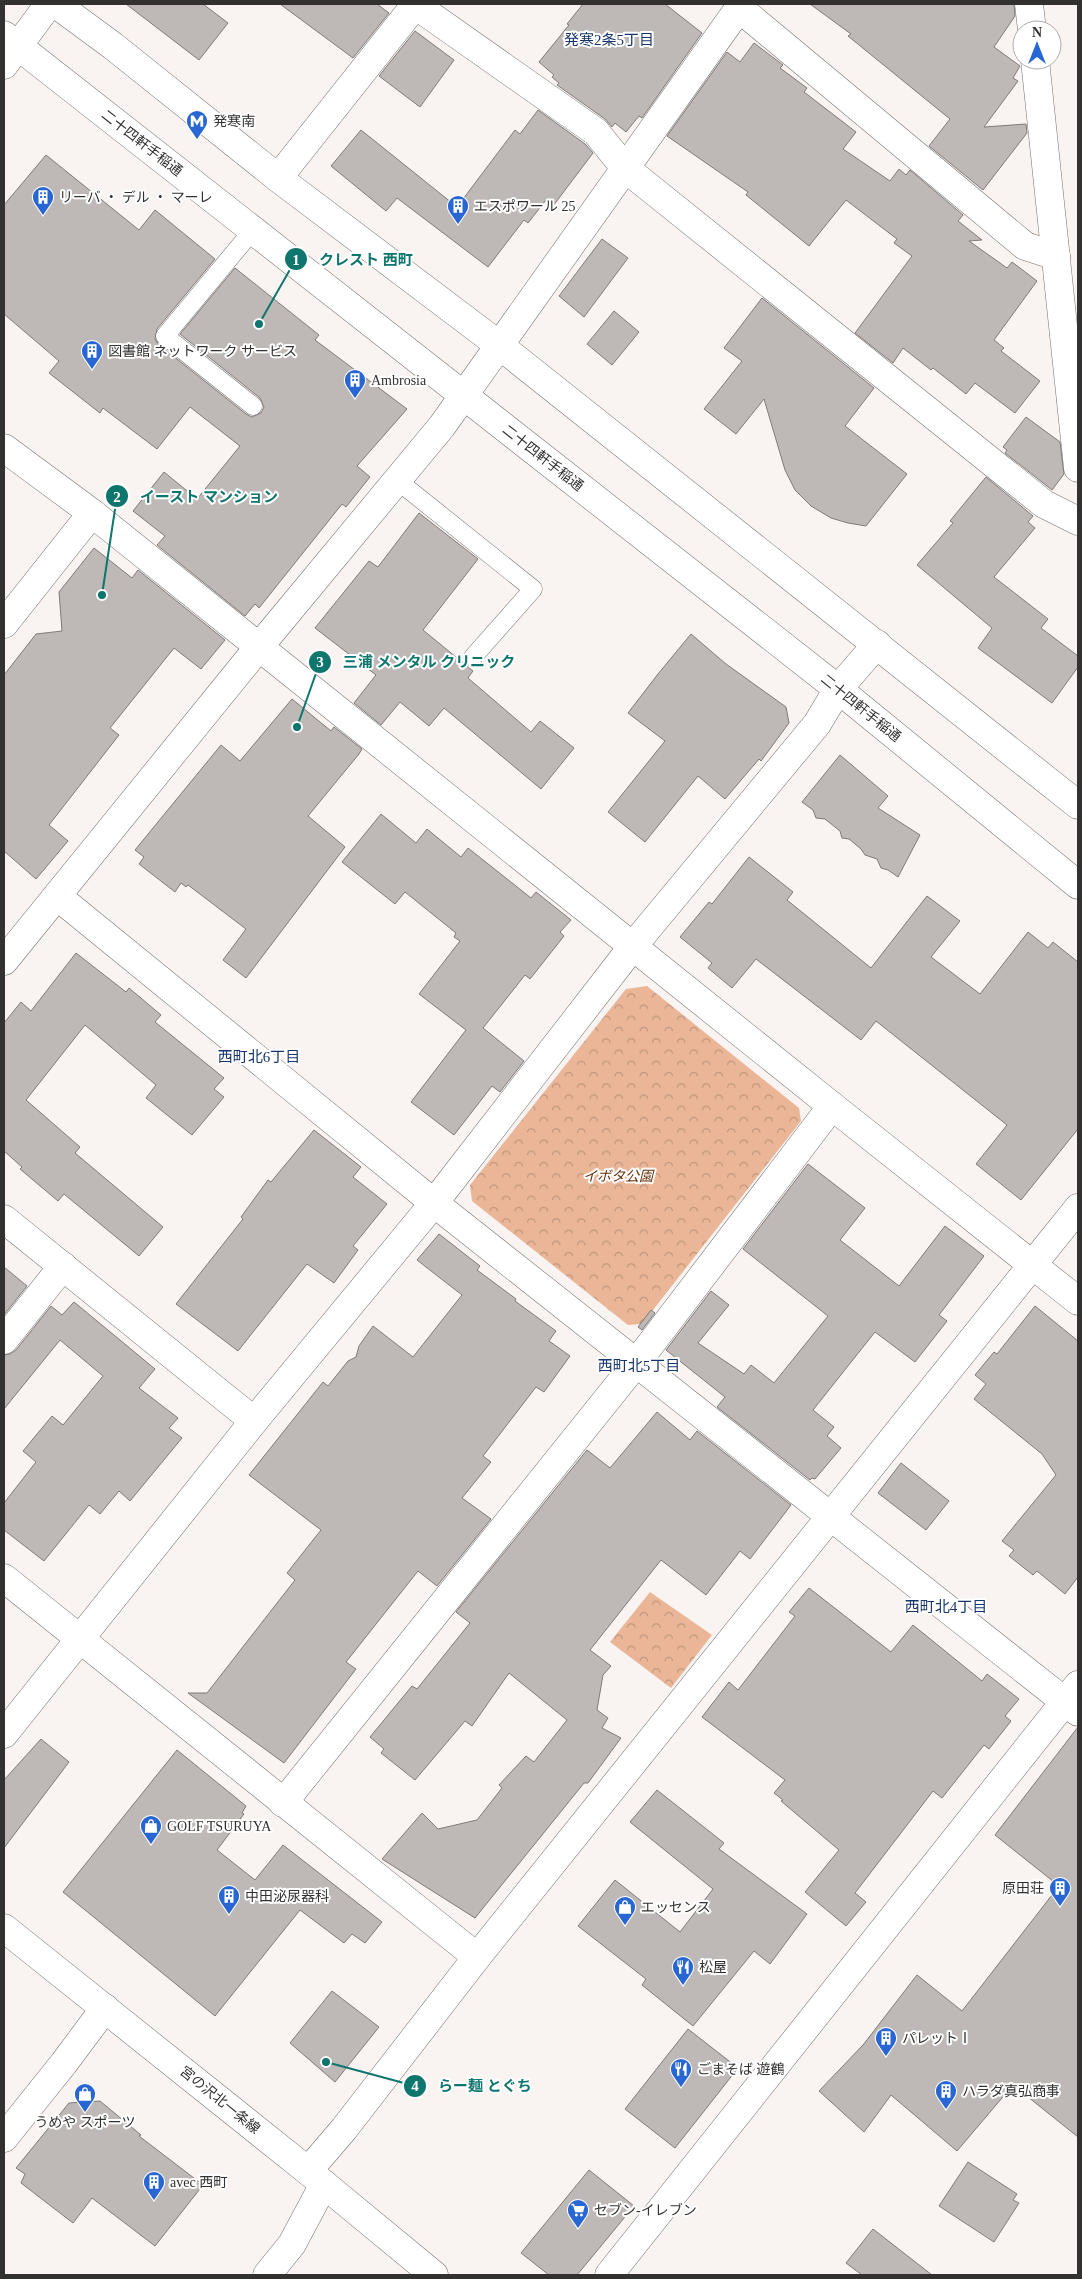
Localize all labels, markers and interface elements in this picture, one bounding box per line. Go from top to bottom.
north arrow [1012,20,1062,70]
text: N [1032,25,1042,40]
district label: 発寒2条5丁目 [564,32,654,48]
street label: 二十四軒手稲通 [99,107,185,179]
metro station icon: 発寒南 [185,109,209,140]
place label: 発寒南 [213,114,255,129]
building icon: リーバ ・ デル ・ マーレ [31,185,55,216]
place label: リーバ ・ デル ・ マーレ [59,190,213,205]
building icon: エスポワール 25 [446,194,470,225]
place label: エスポワール 25 [474,199,576,214]
callout: クレスト 西町 [284,244,423,274]
text: 1 [292,252,300,268]
text: クレスト 西町 [319,252,413,268]
building icon: 図書館 ネットワーク サービス [80,339,104,370]
place label: 図書館 ネットワーク サービス [108,344,297,359]
building icon: Ambrosia [343,368,367,399]
place label: Ambrosia [371,373,427,388]
street label: 二十四軒手稲通 [500,422,586,494]
callout: イースト マンション [104,481,288,511]
text: 2 [113,489,121,505]
text: イースト マンション [140,489,278,505]
callout: 三浦 メンタル クリニック [308,647,525,677]
text: 三浦 メンタル クリニック [343,653,515,670]
text: 3 [316,654,324,670]
street label: 二十四軒手稲通 [818,671,904,745]
district label: 西町北6丁目 [218,1048,300,1065]
park label: イボタ公園 [583,1169,655,1184]
district label: 西町北5丁目 [598,1357,680,1374]
district label: 西町北4丁目 [905,1598,987,1615]
shop icon: GOLF TSURUYA [139,1814,163,1845]
place label: GOLF TSURUYA [167,1819,272,1834]
building icon: 原田荘 [1048,1876,1072,1907]
place label: 原田荘 [1002,1881,1044,1896]
building icon: 中田泌尿器科 [217,1884,241,1915]
place label: 中田泌尿器科 [245,1889,329,1904]
shop icon: エッセンス [613,1895,637,1926]
place label: エッセンス [641,1900,711,1915]
restaurant icon: 松屋 [671,1955,695,1986]
place label: 松屋 [699,1960,727,1975]
building icon: パレットⅠ [874,2026,898,2057]
place label: パレットⅠ [902,2031,972,2046]
restaurant icon: ごまそば 遊鶴 [669,2057,693,2088]
place label: ごまそば 遊鶴 [697,2061,785,2077]
street label: 宮の沢北一条線 [177,2063,263,2137]
callout: らー麺 とぐち [403,2071,542,2101]
text: 4 [411,2078,419,2094]
text: らー麺 とぐち [438,2078,532,2094]
building icon: ハラダ真弘商事 [934,2079,958,2110]
shop icon: うめや スポーツ [73,2082,97,2113]
place label: ハラダ真弘商事 [962,2084,1060,2099]
place label: うめや スポーツ [34,2115,136,2130]
building icon: avec 西町 [142,2170,166,2201]
place label: avec 西町 [170,2175,227,2190]
supermarket icon: セブン-イレブン [566,2198,590,2229]
place label: セブン-イレブン [594,2202,697,2218]

